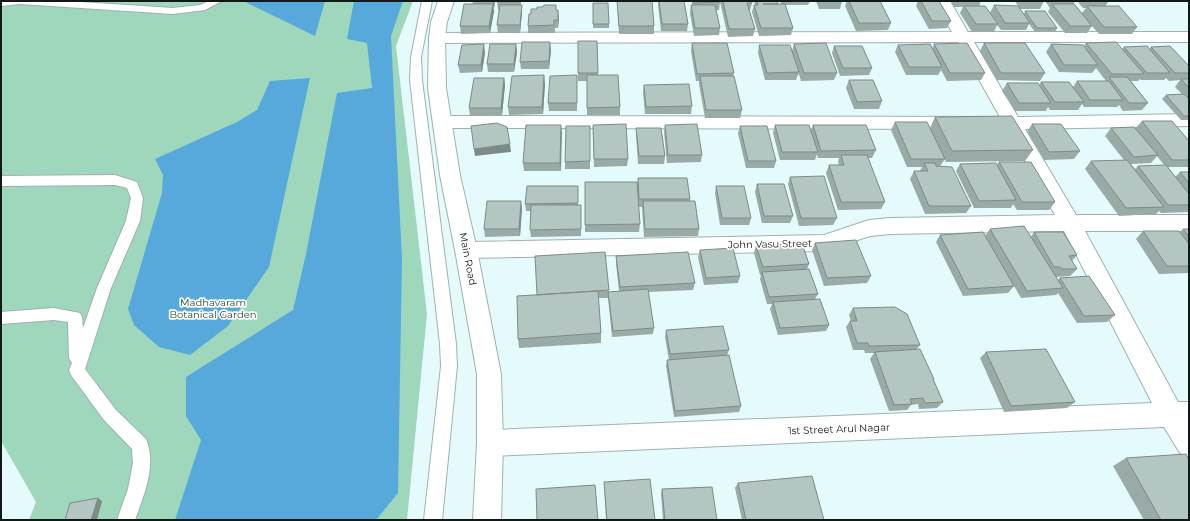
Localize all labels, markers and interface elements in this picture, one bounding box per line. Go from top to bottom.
street label: Main Road [456,231,480,287]
street label: John Vasu Street [727,237,812,251]
park label: Madhavaram Botanical Garden [170,296,256,321]
street label: 1st Street Arul Nagar [788,421,890,437]

